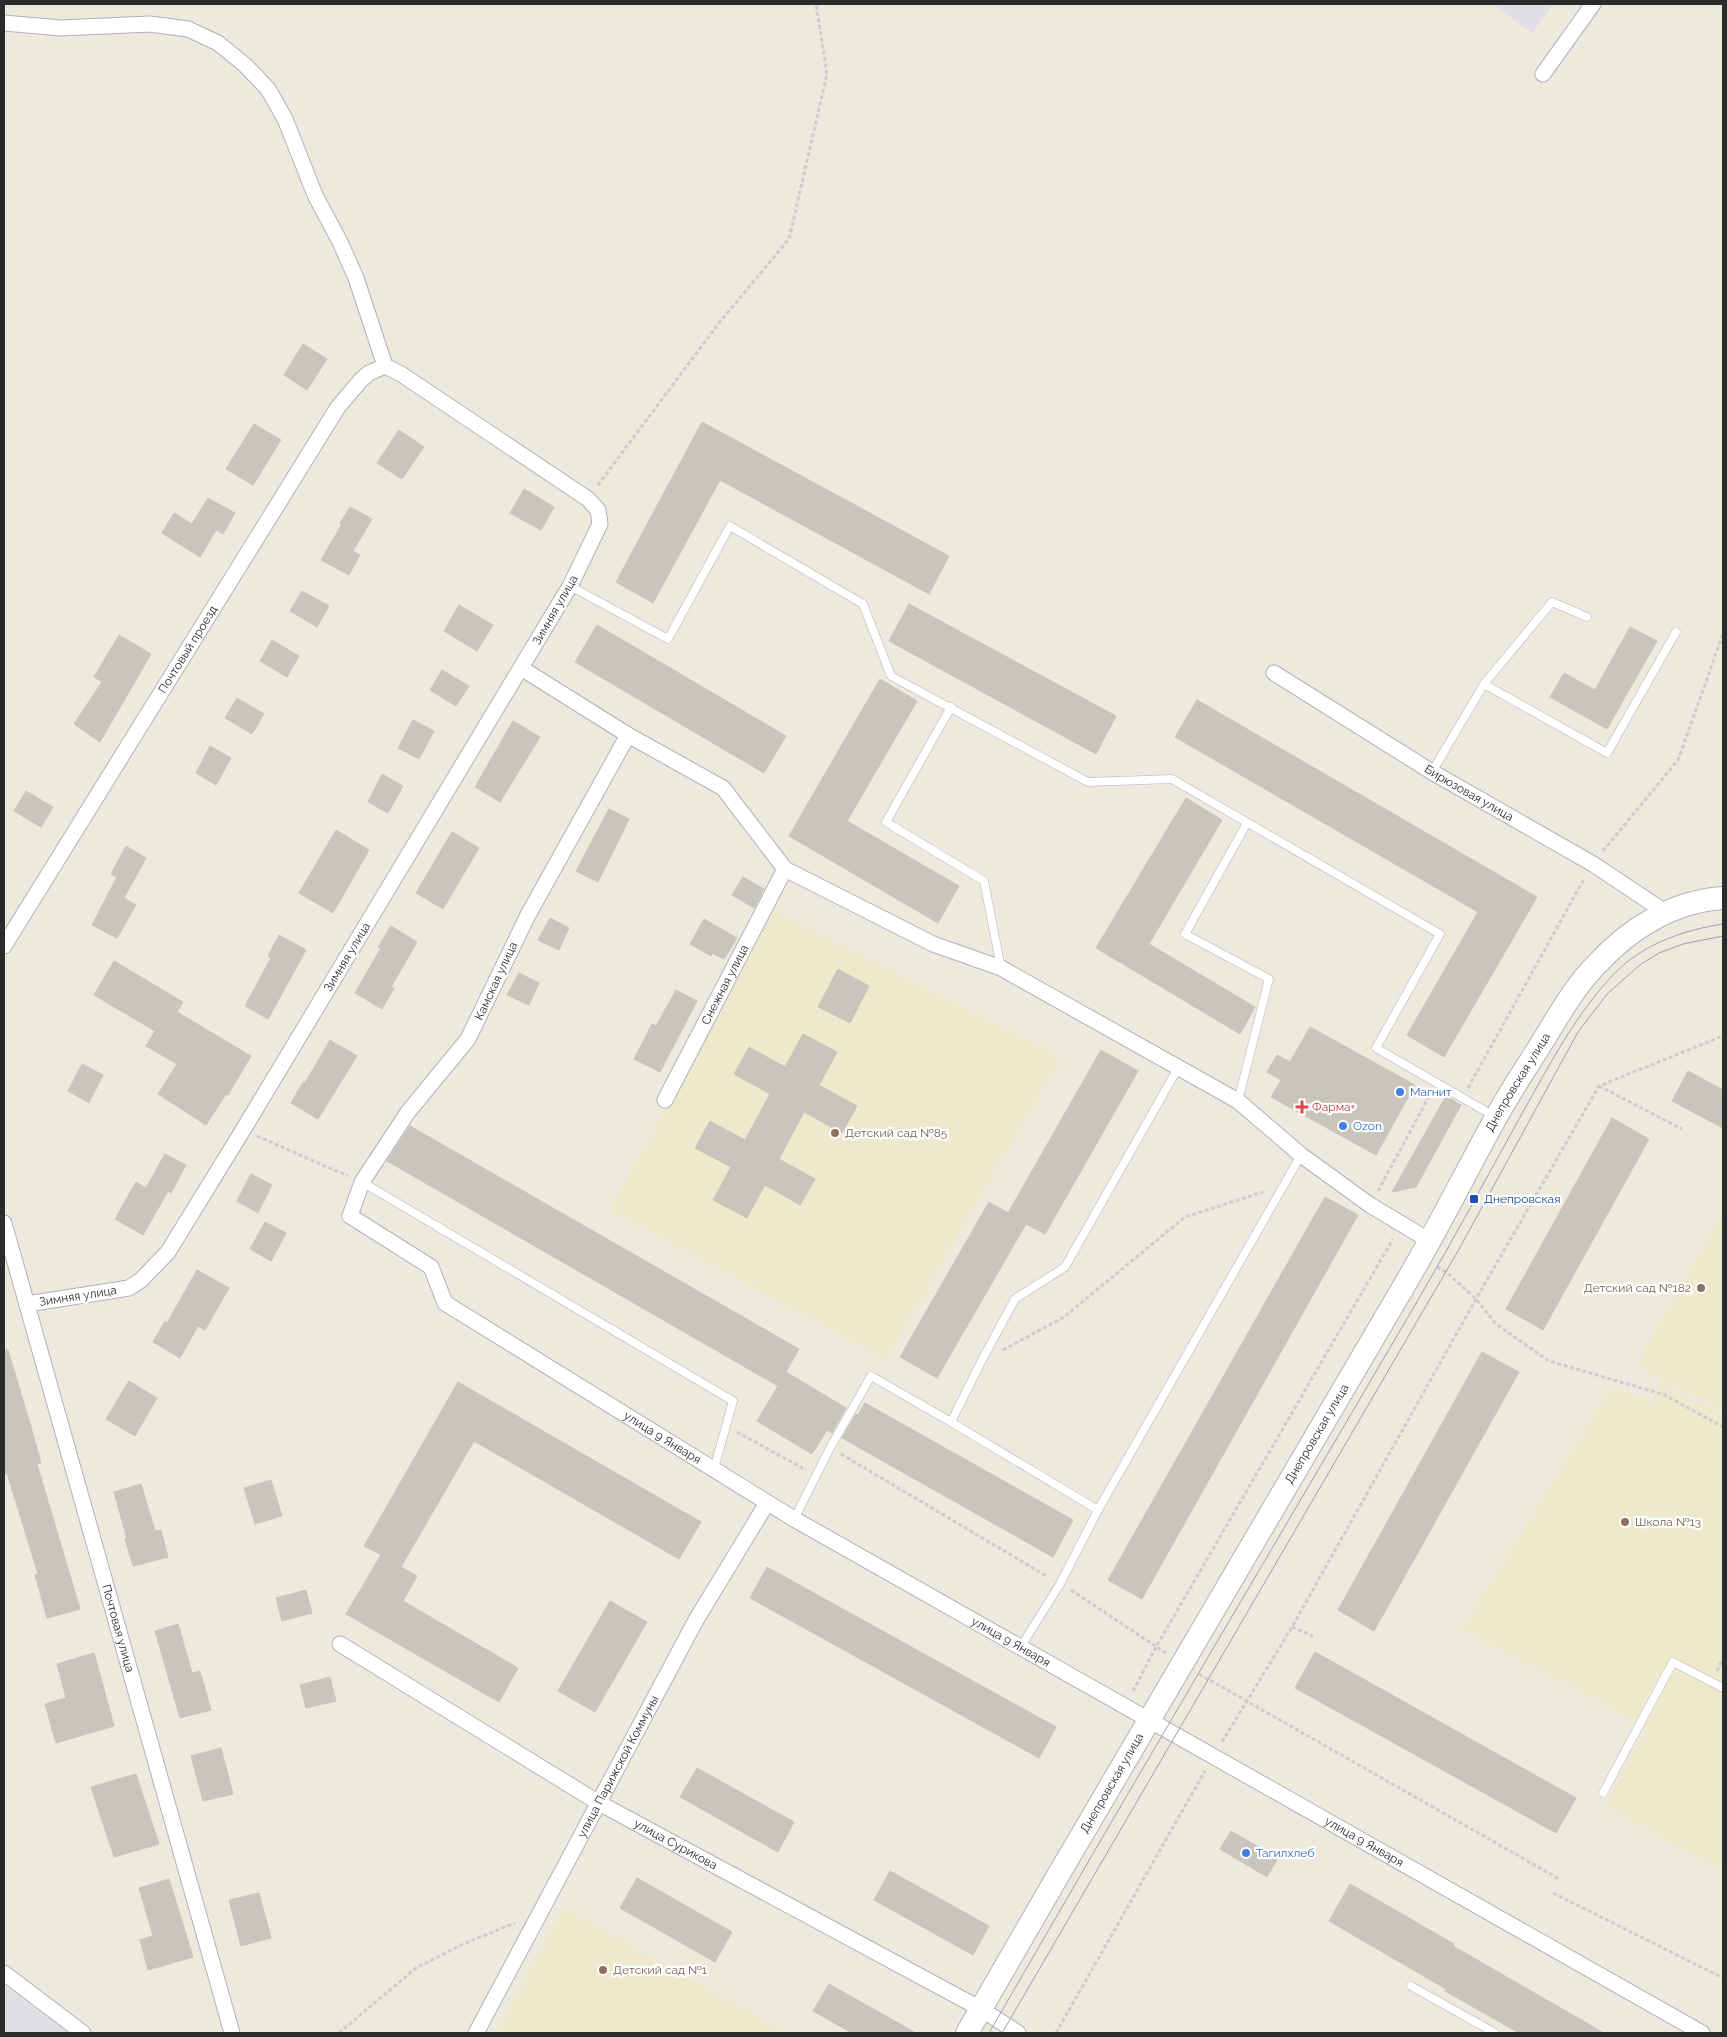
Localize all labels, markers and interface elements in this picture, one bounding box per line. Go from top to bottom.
street label: Зимняя улица [529,573,581,647]
street label: Почтовый проезд [155,603,220,696]
street label: Бирюзовая улица [1422,762,1516,824]
street label: Зимняя улица [321,920,373,994]
street label: Камская улица [472,940,520,1022]
street label: Снежная улица [698,942,751,1027]
street label: Днепровская улица [1483,1030,1553,1134]
place label: Магнит [1410,1085,1452,1099]
marker: Магнит [1394,1086,1406,1098]
place label: Фарма+ [1312,1100,1356,1114]
marker: Фарма+ [1296,1101,1308,1113]
place label: Ozon [1353,1119,1382,1133]
marker: Ozon [1337,1120,1349,1132]
place label: Детский сад №85 [845,1126,948,1140]
marker: Детский сад №85 [829,1127,841,1139]
place label: Днепровская [1484,1192,1560,1206]
marker: Днепровская [1468,1193,1480,1205]
place label: Детский сад №182 [1584,1281,1691,1295]
marker: Детский сад №182 [1695,1282,1707,1294]
street label: Зимняя улица [38,1283,118,1309]
street label: Днепровская улица [1282,1381,1352,1486]
street label: улица 9 Января [621,1408,704,1467]
place label: Школа №13 [1635,1515,1701,1529]
marker: Школа №13 [1619,1516,1631,1528]
street label: Почтовая улица [99,1583,137,1674]
street label: улица 9 Января [969,1614,1053,1670]
street label: улица Парижской Коммуны [574,1693,662,1840]
street label: Днепровская улица [1077,1731,1146,1835]
street label: улица 9 Января [1322,1814,1406,1870]
street label: улица Сурикова [632,1816,720,1872]
place label: Тагилхлеб [1256,1846,1315,1860]
marker: Тагилхлеб [1240,1847,1252,1859]
place label: Детский сад №1 [613,1963,707,1977]
marker: Детский сад №1 [597,1964,609,1976]

